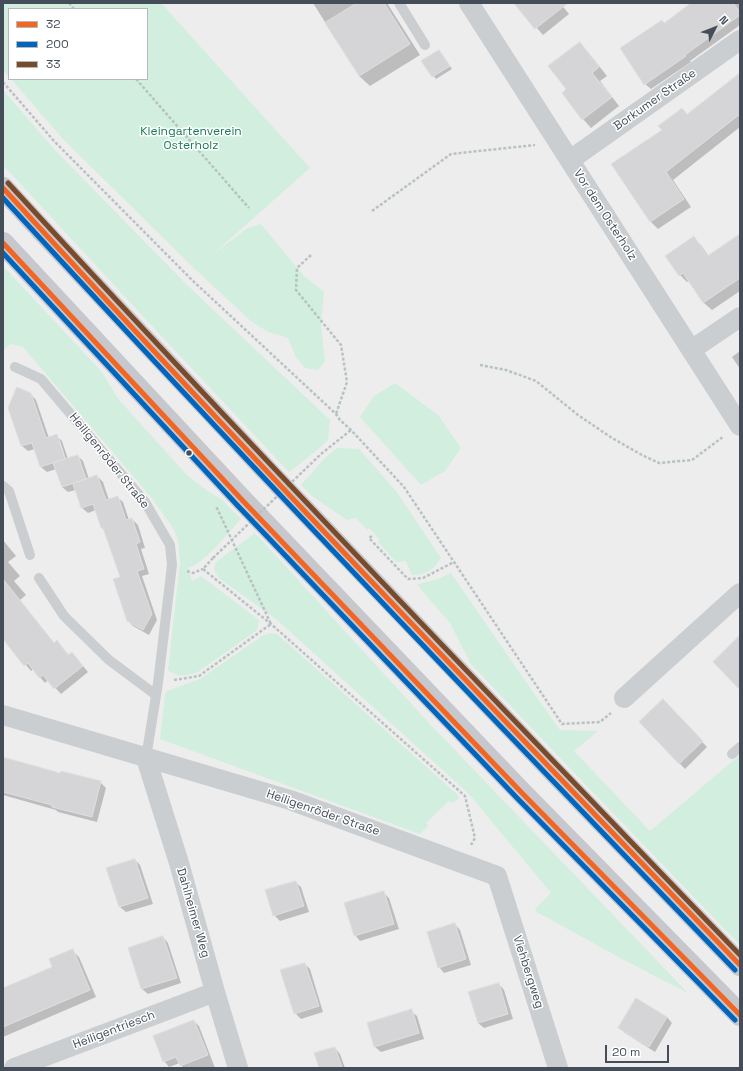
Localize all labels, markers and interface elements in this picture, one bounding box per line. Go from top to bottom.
legend [8,8,148,80]
north arrow [695,8,735,48]
text: N [716,13,732,27]
text: 32 [46,16,60,32]
text: 200 [46,36,69,52]
text: 33 [46,56,61,72]
street label: Borkumer Straße [611,66,699,134]
park label: Kleingartenverein Osterholz [140,125,242,153]
street label: Vor dem Osterholz [570,167,640,263]
street label: Heiligenröder Straße [66,410,152,512]
unlabelled marker [184,448,194,458]
street label: Heiligenröder Straße [264,787,382,839]
street label: Dahlheimer Weg [173,866,213,960]
street label: Viehbergweg [509,934,547,1010]
street label: Heiligentriesch [71,1008,157,1052]
scale bar [607,1037,671,1063]
text: 20 m [612,1044,640,1060]

